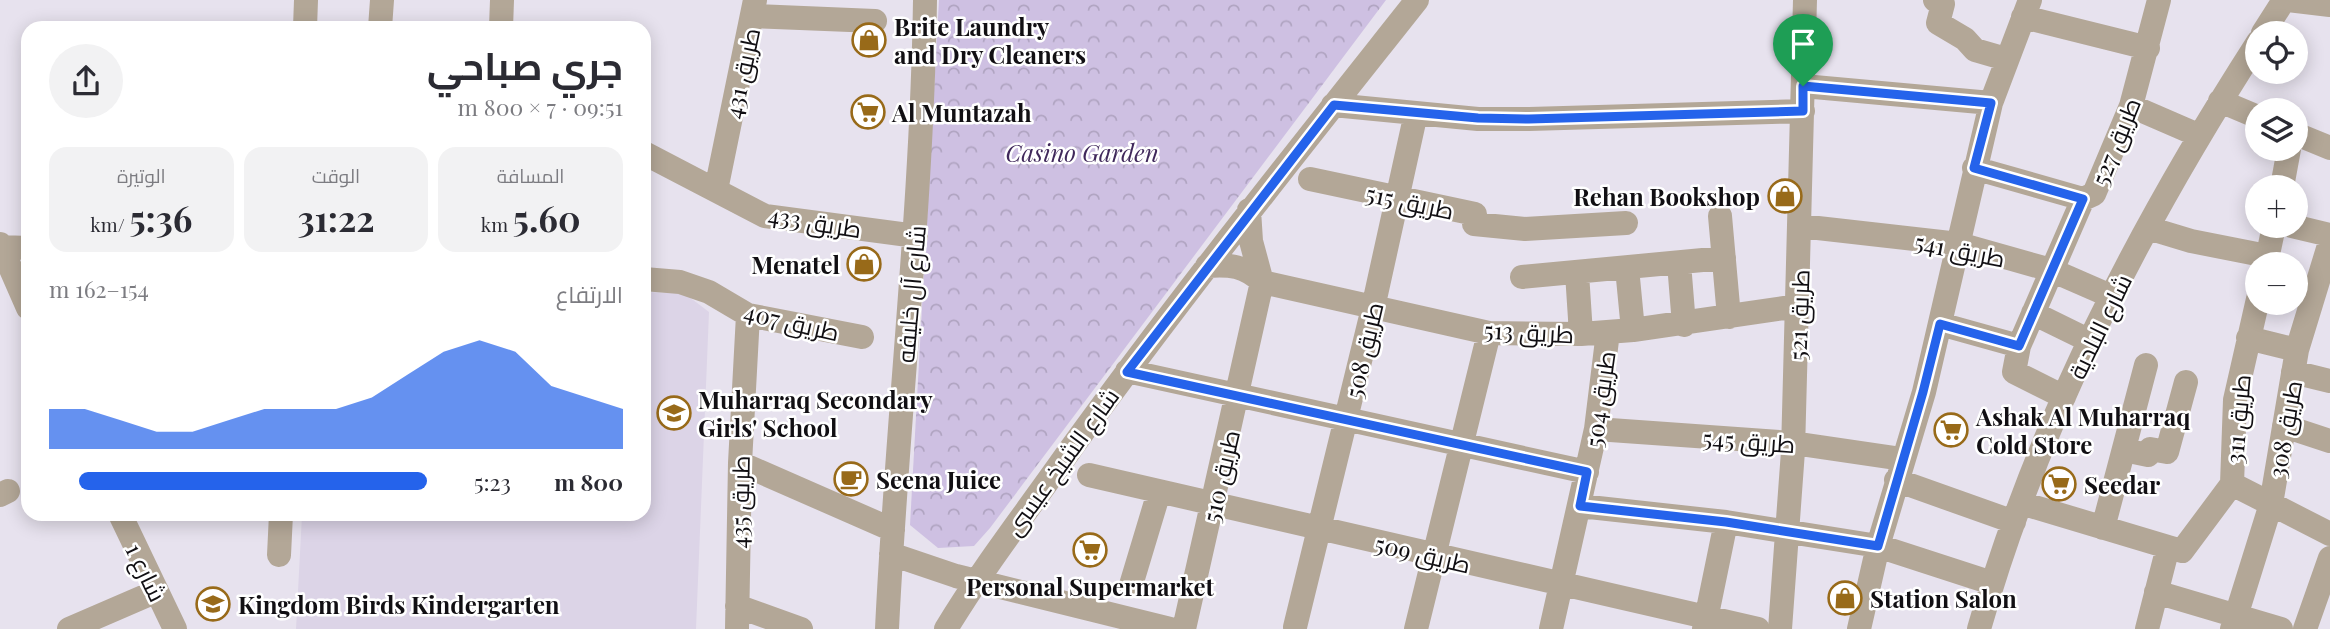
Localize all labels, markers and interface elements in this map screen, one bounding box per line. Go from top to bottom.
place label: Brite Laundry and Dry Cleaners [894,10,1086,70]
pin [1773,14,1833,86]
shop icon: Brite Laundry and Dry Cleaners [850,21,888,59]
map controls [2245,21,2308,315]
button: locate [2245,21,2308,84]
street label: طريق 431 [716,25,767,122]
icon: arrive [1784,25,1822,63]
text: جري صباحي [427,39,623,90]
button: share [49,44,123,118]
text: 09:51 · 7 × 800 m [458,91,623,122]
street label: طريق 527 [2083,92,2148,190]
supermarket icon: Al Muntazah [849,93,887,131]
place label: Al Muntazah [891,96,1032,128]
button: layers [2245,98,2308,161]
park label: Casino Garden [1005,136,1159,168]
text: الوتيرة [117,162,166,188]
text: الوقت [312,162,360,188]
text: المسافة [497,162,564,188]
button: + [2245,175,2308,238]
street label: طريق 515 [1363,176,1457,227]
shop icon: Rehan Bookshop [1766,177,1804,215]
place label: Rehan Bookshop [1573,180,1760,212]
text: 5:36 [129,194,192,241]
text: 31:22 [297,194,375,241]
text: 5.60 [513,194,581,241]
street label: طريق 433 [766,198,864,245]
text: /km [90,211,129,237]
text: km [481,211,513,237]
street label: شارع آل خليفه [888,224,934,364]
street label: طريق 541 [1912,225,2008,274]
shop icon: Menatel [845,245,883,283]
place label: Menatel [751,248,841,280]
button: − [2245,252,2308,315]
street label: شارع البلدية [2060,268,2140,385]
street label: طريق 521 [1780,269,1817,361]
text: 154–162 m [49,273,149,304]
text: الارتفاع [556,278,623,309]
street label: طريق 407 [741,295,843,348]
street label: طريق 508 [1336,299,1391,401]
street label: طريق 513 [1483,313,1575,350]
street label: طريق 504 [1576,349,1623,449]
street label: طريق 311 [2217,373,2258,465]
street label: طريق 308 [2260,378,2309,480]
street label: شارع الشيخ عيسى [997,381,1127,542]
place label: Muharraq Secondary Girls' School [698,383,933,443]
school or university icon: Muharraq Secondary Girls' School [655,394,693,432]
place label: Ashak Al Muharraq Cold Store [1975,400,2190,460]
supermarket icon: Ashak Al Muharraq Cold Store [1932,411,1970,449]
street label: طريق 545 [1702,421,1796,460]
street label: طريق 510 [1194,427,1247,526]
street label: طريق 435 [722,455,757,549]
cafe icon: Seena Juice [832,460,870,498]
place label: Seena Juice [876,463,1001,495]
supermarket icon: Seedar [2040,465,2078,503]
text: 5:23 [474,466,511,497]
text: 800 m [554,466,623,497]
place label: Seedar [2084,468,2161,500]
street label: طريق 509 [1372,526,1474,581]
supermarket icon: Personal Supermarket [1071,531,1109,569]
street label: شارع 1 [117,537,175,607]
place label: Personal Supermarket [966,570,1215,602]
shop icon: Station Salon [1826,579,1864,617]
place label: Station Salon [1870,582,2017,614]
school or university icon: Kingdom Birds Kindergarten [194,585,232,623]
place label: Kingdom Birds Kindergarten [238,588,560,620]

